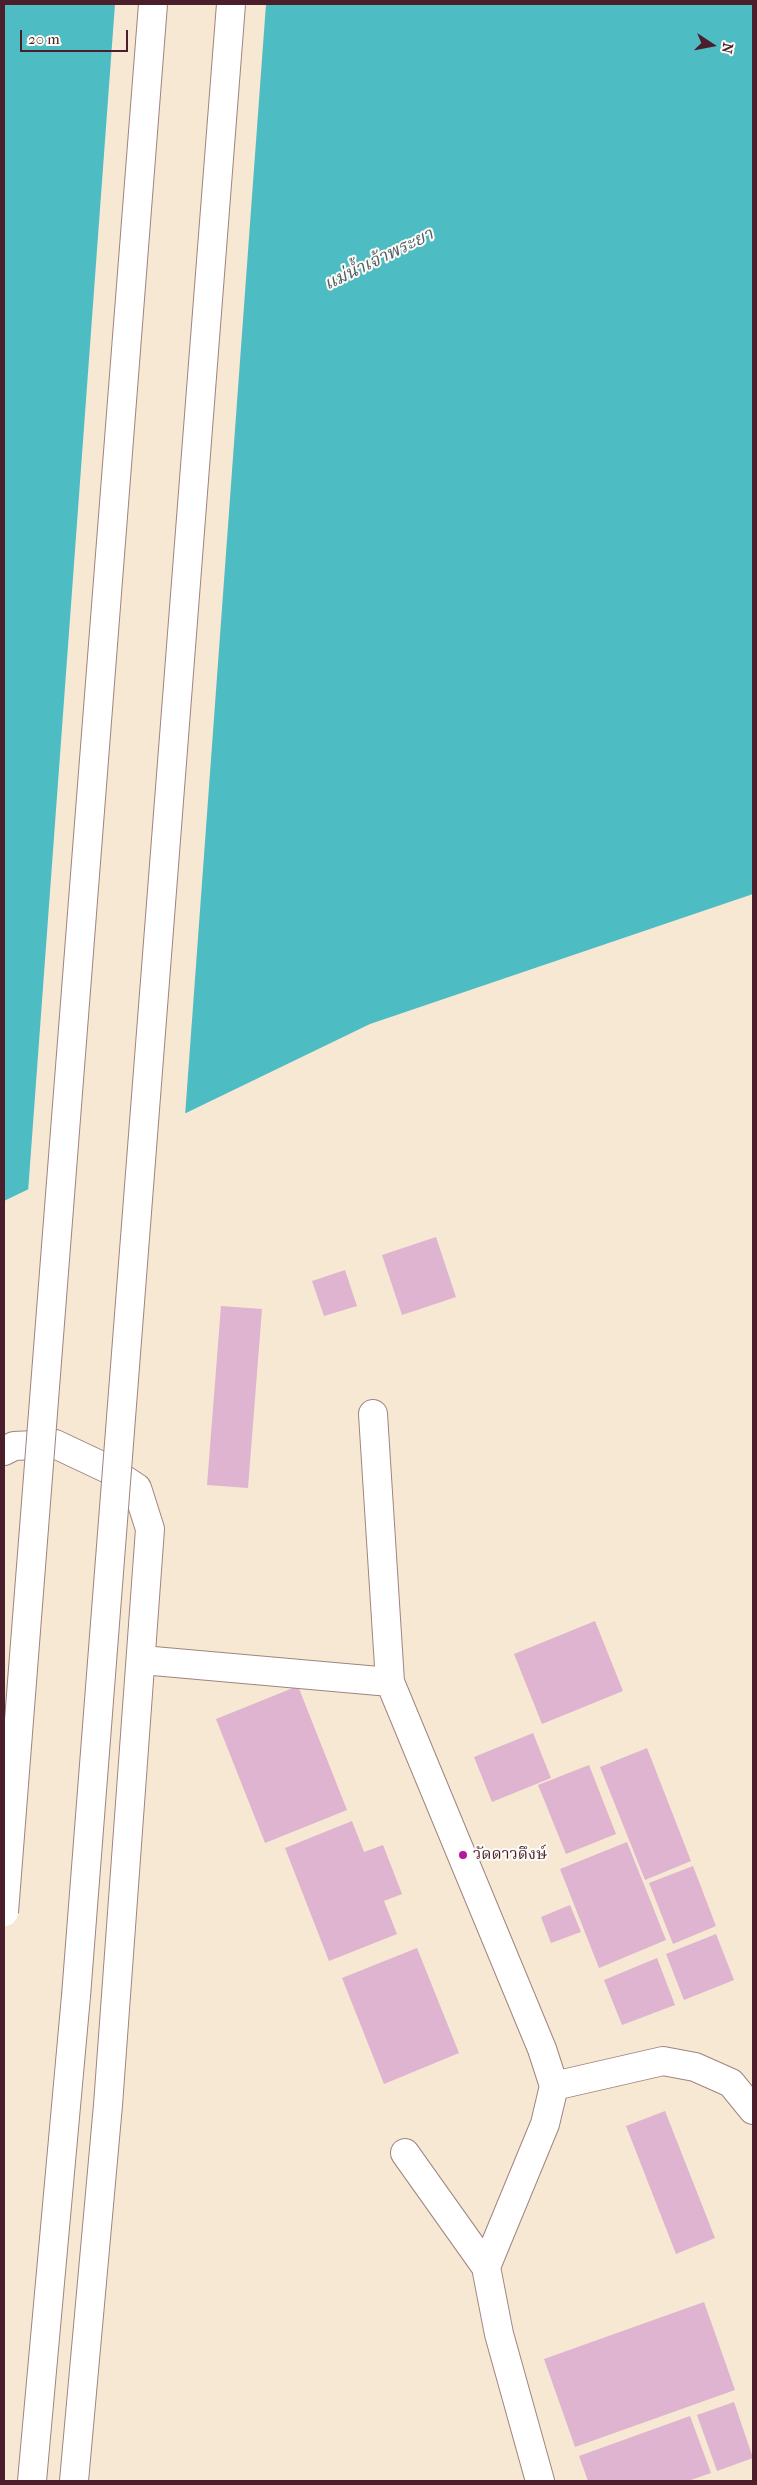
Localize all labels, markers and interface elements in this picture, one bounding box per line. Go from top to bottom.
scale bar [22,20,130,52]
north arrow [687,20,737,70]
text: 20 m [28,30,60,48]
text: N [718,41,737,55]
water label: แม่น้ำเจ้าพระยา [321,224,437,296]
place label: วัดดาวดึงษ์ [473,1845,547,1865]
marker: วัดดาวดึงษ์ [457,1849,469,1861]

